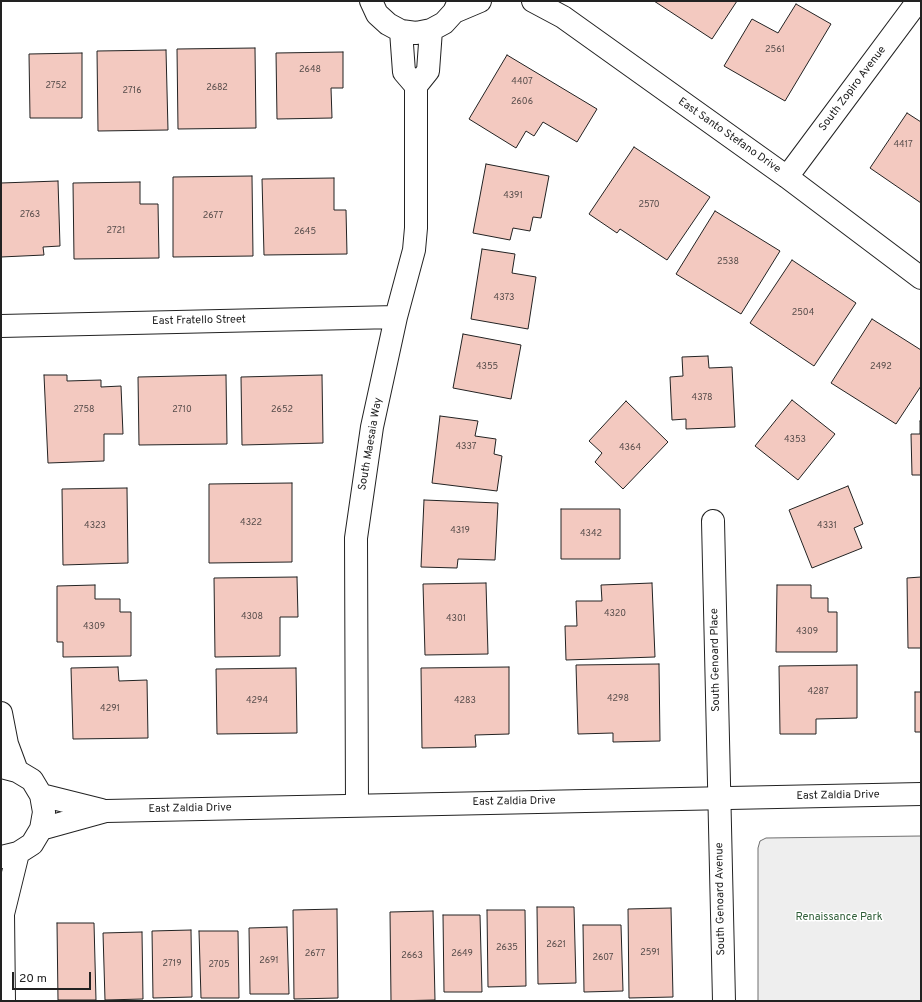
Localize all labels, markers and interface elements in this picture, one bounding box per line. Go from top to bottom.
street label: South Zopiro Avenue [817,44,889,134]
house number: 2561 [765,45,785,55]
house number: 2648 [299,65,321,75]
house number: 4407 [511,77,533,87]
house number: 2752 [45,81,67,91]
house number: 2682 [206,83,228,93]
house number: 2716 [122,86,142,96]
street label: East Santo Stefano Drive [675,96,783,176]
house number: 2606 [511,97,533,107]
house number: 4417 [893,140,913,150]
house number: 4391 [503,191,523,201]
house number: 2570 [638,200,660,210]
house number: 2763 [20,210,40,220]
house number: 2677 [203,211,223,221]
house number: 2721 [107,226,125,236]
house number: 2645 [294,227,316,237]
house number: 2538 [717,257,739,267]
house number: 4373 [494,293,514,303]
house number: 2504 [792,308,814,318]
street label: East Fratello Street [152,314,246,328]
house number: 4355 [476,362,498,372]
house number: 2492 [870,362,892,372]
house number: 4378 [692,393,712,403]
street label: South Maesaia Way [356,396,386,492]
house number: 2758 [73,405,95,415]
house number: 2710 [172,405,192,415]
house number: 2652 [271,405,293,415]
house number: 4353 [784,435,806,445]
house number: 4337 [455,442,477,452]
house number: 4364 [619,443,641,453]
house number: 4322 [240,518,262,528]
house number: 4323 [84,521,106,531]
house number: 4331 [817,521,837,531]
house number: 4319 [450,526,470,536]
house number: 4342 [580,529,602,539]
street label: South Genoard Place [708,608,724,712]
house number: 4320 [604,609,626,619]
house number: 4308 [241,612,263,622]
house number: 4301 [446,614,466,624]
house number: 4309 [83,622,105,632]
house number: 4309 [796,627,818,637]
house number: 4287 [807,687,829,697]
house number: 4298 [607,694,629,704]
house number: 4294 [246,696,268,706]
house number: 4283 [454,696,476,706]
house number: 4291 [100,704,120,714]
street label: East Zaldia Drive [796,789,880,803]
street label: East Zaldia Drive [472,795,556,809]
street label: East Zaldia Drive [148,802,232,816]
street label: South Genoard Avenue [713,842,729,956]
park label: Renaissance Park [795,911,883,925]
house number: 2621 [546,940,566,950]
house number: 2635 [496,943,518,953]
house number: 2591 [640,948,660,958]
house number: 2677 [305,949,325,959]
house number: 2649 [451,949,473,959]
house number: 2663 [401,951,423,961]
house number: 2607 [592,953,614,963]
house number: 2691 [259,956,279,966]
house number: 2719 [162,959,182,969]
house number: 2705 [208,960,230,970]
scale bar [14,964,93,990]
text: 20 m [19,971,47,987]

